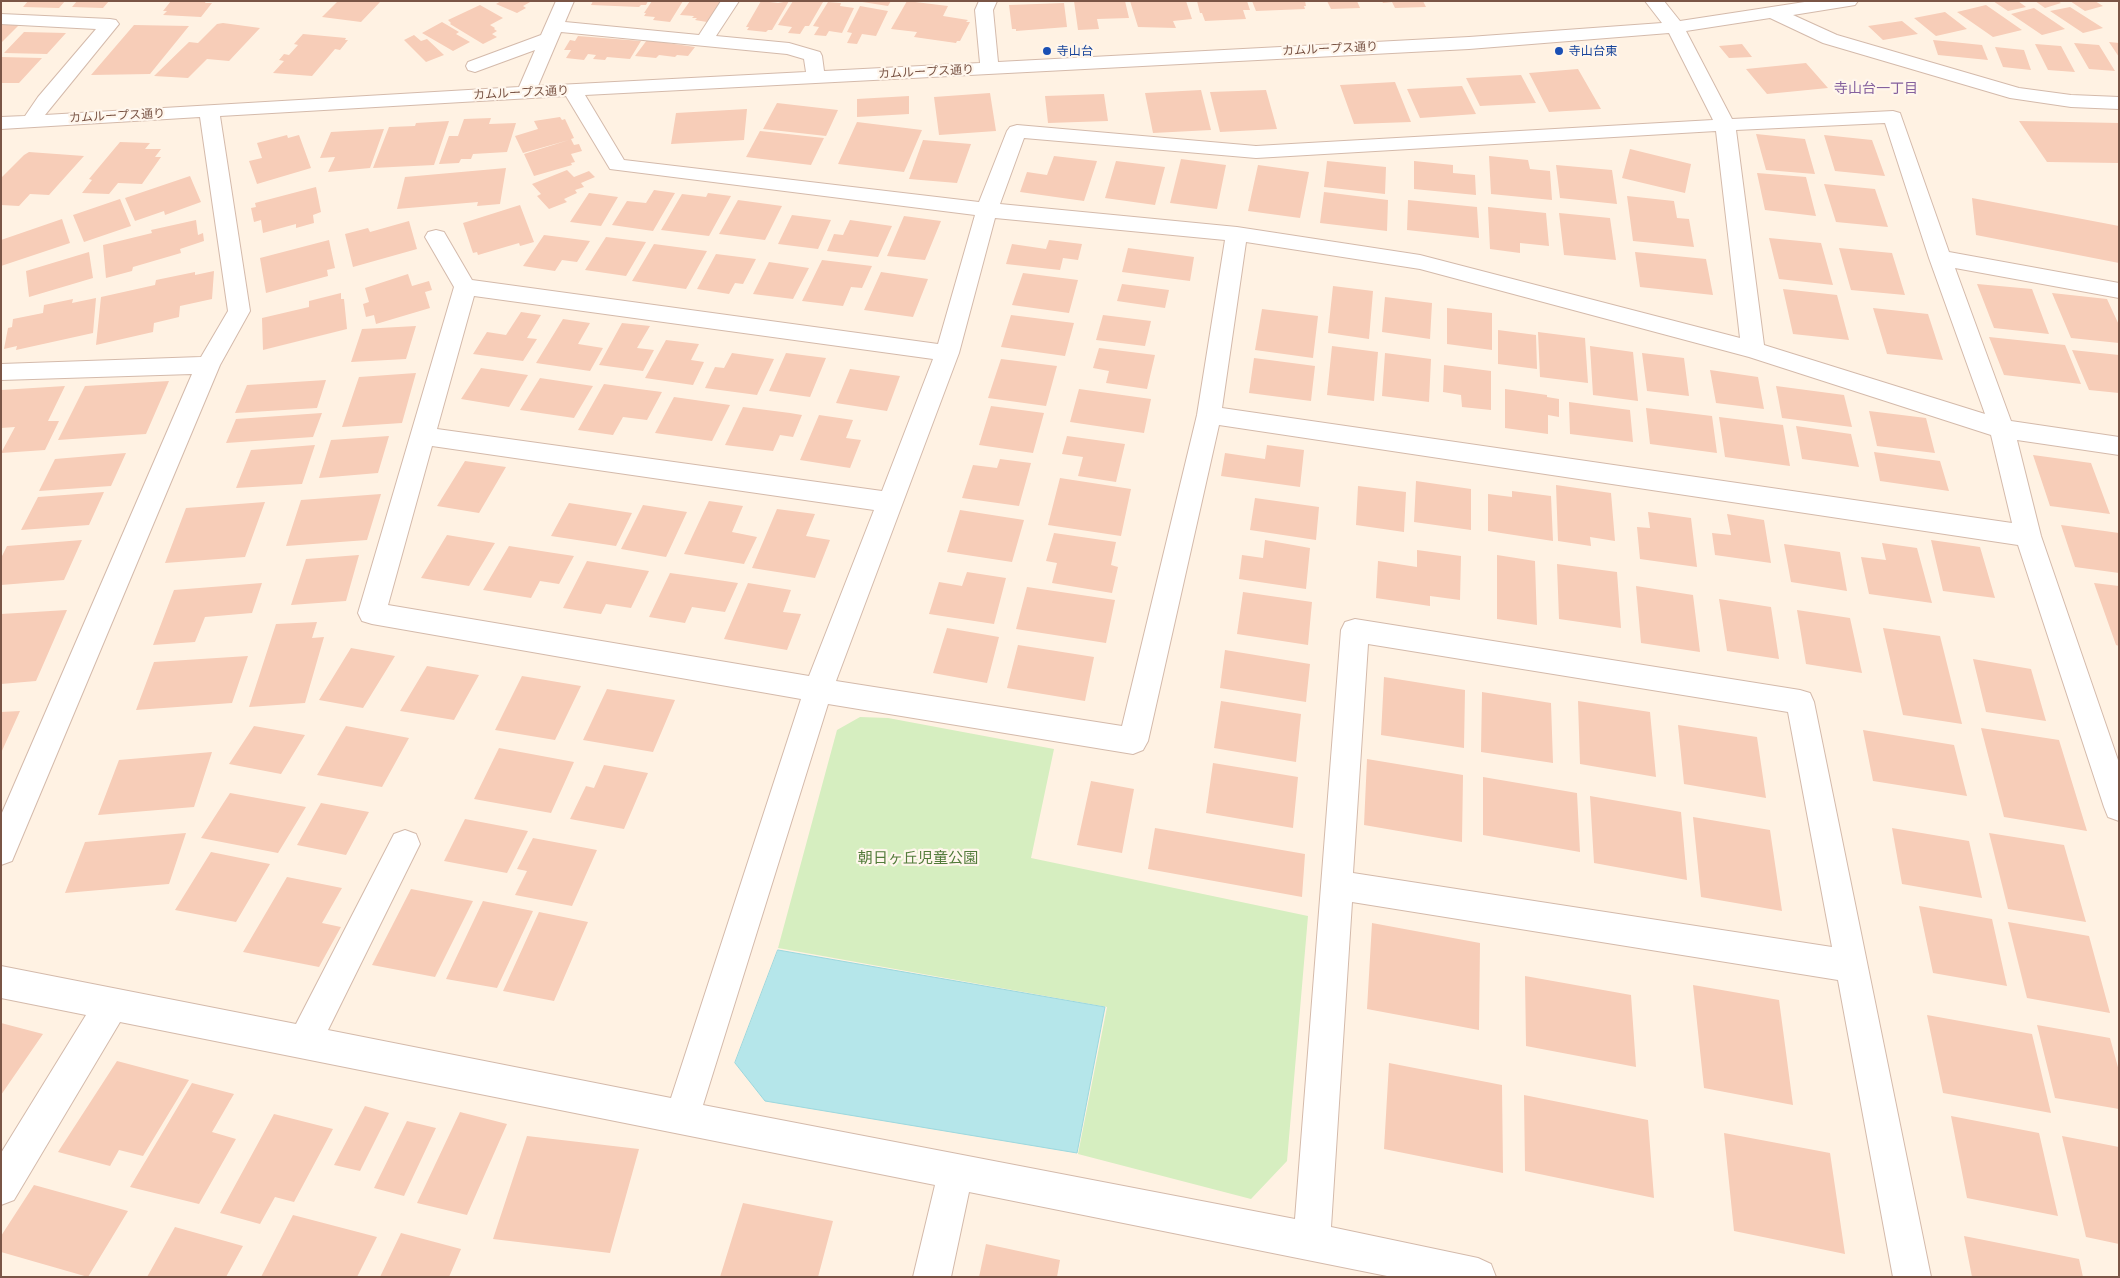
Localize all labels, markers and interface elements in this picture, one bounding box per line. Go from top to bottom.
street label: カムループス通り [1282,39,1378,59]
place label: 寺山台 [1057,44,1093,58]
place label: 寺山台東 [1569,44,1617,58]
marker: 寺山台 [1041,45,1053,57]
marker: 寺山台東 [1553,45,1565,57]
street label: カムループス通り [878,62,974,82]
district label: 寺山台一丁目 [1834,81,1918,97]
street label: カムループス通り [473,83,569,103]
street label: カムループス通り [69,106,165,126]
park label: 朝日ヶ丘児童公園 [858,849,978,867]

